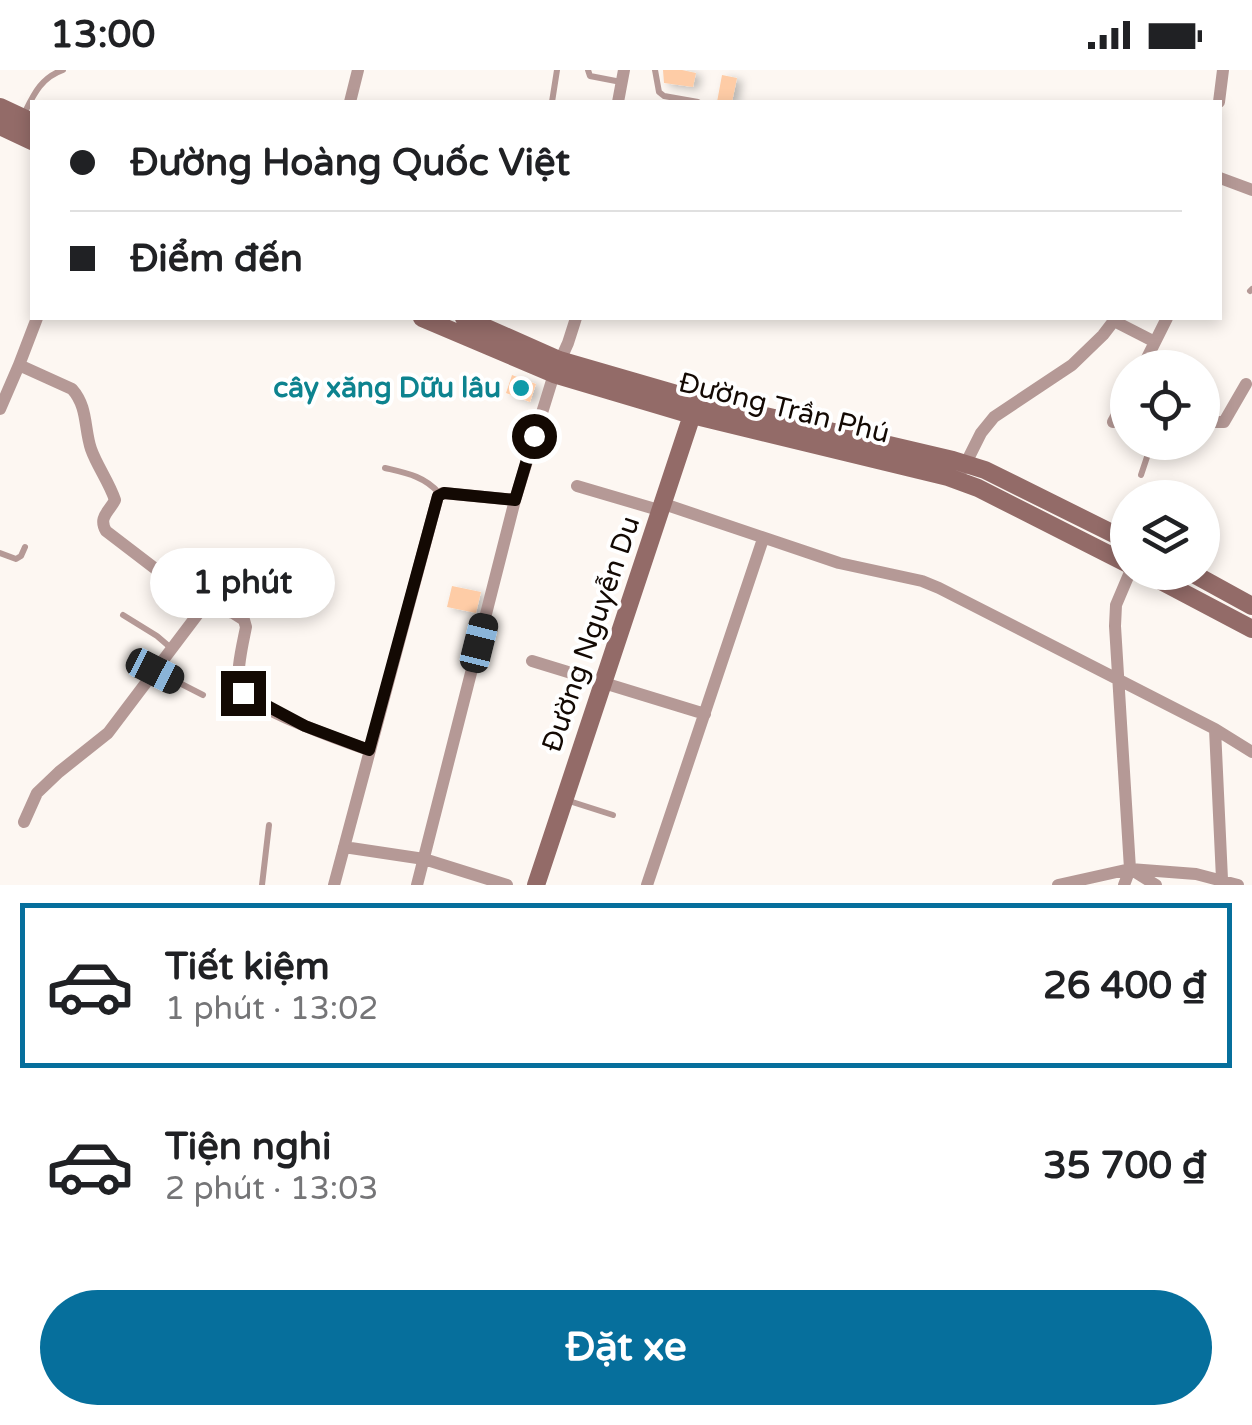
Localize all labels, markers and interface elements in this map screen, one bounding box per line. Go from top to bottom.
text: 13:00 [50,12,155,58]
text: Đường Hoàng Quốc Việt [130,140,570,186]
text: Điểm đến [130,236,303,282]
map controls [1110,350,1220,590]
button: locate [1110,350,1220,460]
street label: Đường Trần Phú [675,365,893,451]
place label: cây xăng Dữu lâu [273,371,501,405]
marker: cây xăng Dữu lâu [510,377,532,399]
route start [512,414,557,459]
button: layers [1110,480,1220,590]
street label: Đường Nguyễn Du [535,512,647,756]
callout: 1 phút [150,548,336,618]
text: 1 phút [193,564,292,602]
car [457,610,501,676]
car [121,644,189,698]
route end [221,671,266,716]
icon: car [45,941,135,1031]
text: Tiết kiệm [165,944,330,990]
text: 26 400 ₫ [1043,963,1207,1009]
text: 1 phút · 13:02 [165,990,378,1028]
icon: car [45,1121,135,1211]
text: Tiện nghi [165,1124,331,1170]
text: 35 700 ₫ [1043,1143,1207,1189]
text: 2 phút · 13:03 [165,1170,378,1208]
button: Đặt xe [40,1290,1212,1405]

